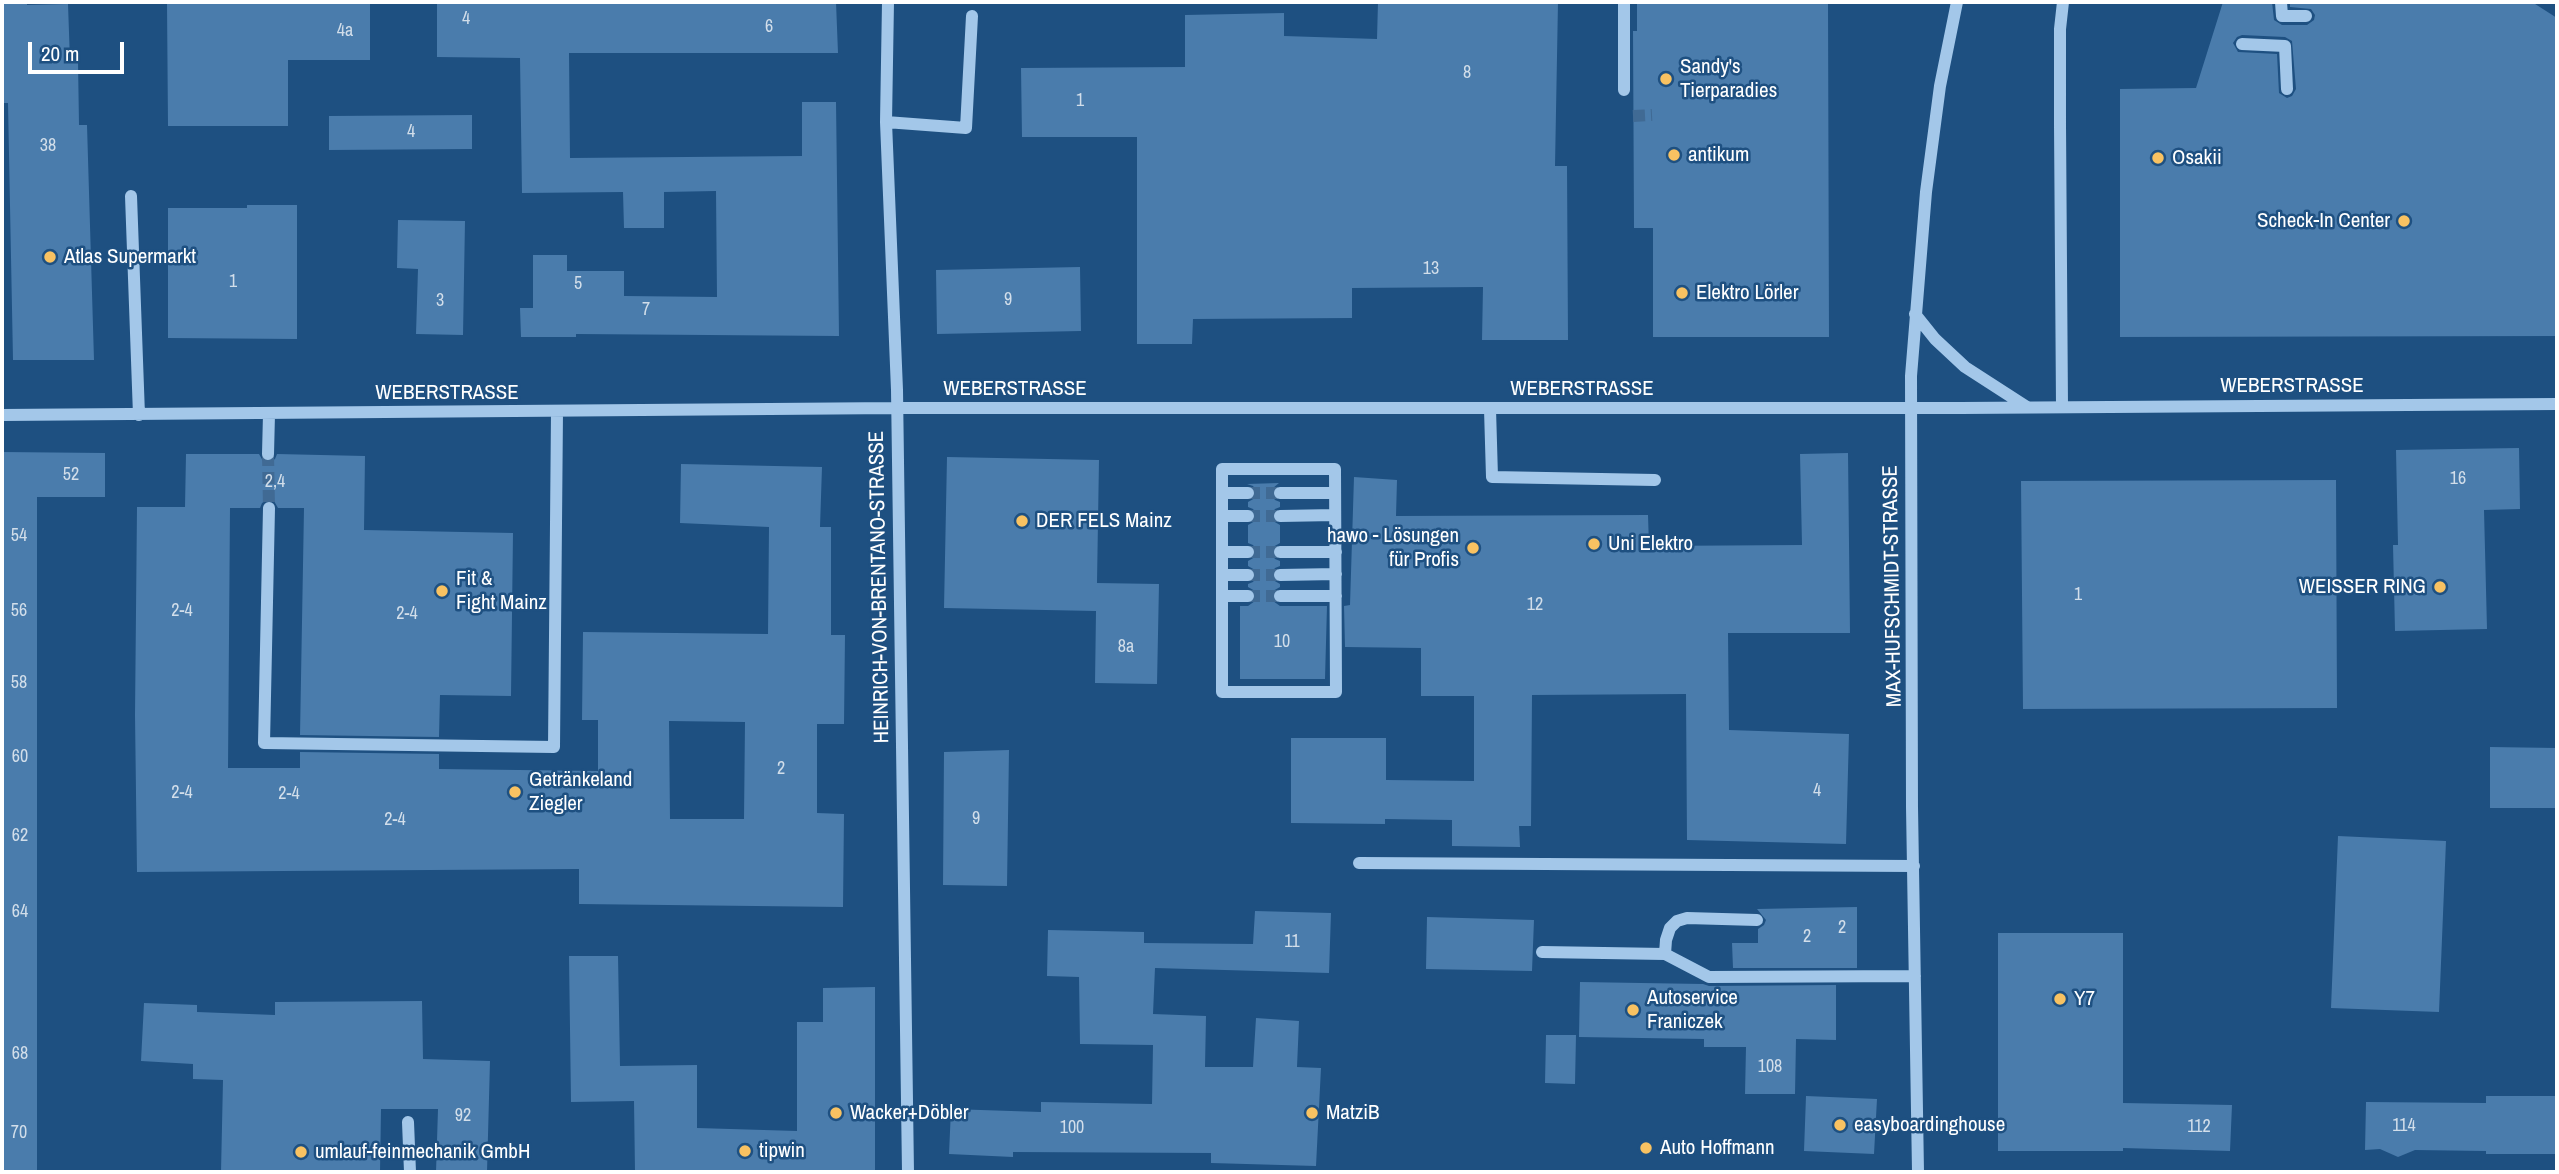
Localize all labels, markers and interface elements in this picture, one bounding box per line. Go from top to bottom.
house number: 4 [462,8,470,30]
house number: 6 [765,16,773,38]
house number: 4a [337,20,353,42]
scale bar [32,28,128,72]
text: 20 m [41,39,79,68]
place label: Sandy's Tierparadies [1680,54,1777,104]
house number: 8 [1463,62,1471,84]
marker: Sandy's Tierparadies [1658,71,1674,87]
house number: 1 [1076,90,1084,112]
house number: 4 [407,121,415,143]
house number: 38 [40,135,56,157]
place label: antikum [1688,142,1749,168]
place label: Osakii [2172,145,2222,171]
marker: antikum [1666,147,1682,163]
marker: Osakii [2150,150,2166,166]
place label: Scheck-In Center [2257,208,2390,234]
marker: Scheck-In Center [2396,213,2412,229]
place label: Atlas Supermarkt [64,244,196,270]
marker: Atlas Supermarkt [42,249,58,265]
house number: 13 [1423,258,1439,280]
house number: 1 [229,271,237,293]
house number: 5 [574,273,582,295]
place label: Elektro Lörler [1696,280,1798,306]
marker: Elektro Lörler [1674,285,1690,301]
house number: 9 [1004,289,1012,311]
house number: 3 [436,290,444,312]
house number: 7 [642,299,650,321]
street label: WEBERSTRASSE [2220,373,2364,399]
street label: WEBERSTRASSE [943,376,1087,402]
street label: WEBERSTRASSE [1510,376,1654,402]
street label: WEBERSTRASSE [375,380,519,406]
street label: HEINRICH-VON-BRENTANO-STRASSE [865,431,895,743]
house number: 52 [63,464,79,486]
street label: MAX-HUFSCHMIDT-STRASSE [1878,465,1908,707]
house number: 16 [2450,468,2466,490]
house number: 2,4 [265,471,285,493]
place label: DER FELS Mainz [1036,508,1172,534]
marker: DER FELS Mainz [1014,513,1030,529]
place label: hawo - Lösungen für Profis [1327,523,1459,573]
house number: 54 [11,525,27,547]
place label: Uni Elektro [1608,531,1693,557]
marker: Uni Elektro [1586,536,1602,552]
marker: hawo - Lösungen für Profis [1465,540,1481,556]
place label: Fit & Fight Mainz [456,566,547,616]
place label: WEISSER RING [2299,574,2426,600]
marker: WEISSER RING [2432,579,2448,595]
marker: Fit & Fight Mainz [434,583,450,599]
house number: 1 [2074,584,2082,606]
house number: 12 [1527,594,1543,616]
house number: 56 [11,600,27,622]
house number: 2-4 [171,600,193,622]
house number: 2-4 [396,603,418,625]
house number: 10 [1274,631,1290,653]
house number: 8a [1118,636,1134,658]
house number: 58 [11,672,27,694]
house number: 60 [12,746,28,768]
house number: 2 [777,758,785,780]
place label: Getränkeland Ziegler [529,767,632,817]
house number: 4 [1813,780,1821,802]
house number: 2-4 [171,782,193,804]
house number: 2-4 [278,783,300,805]
marker: Getränkeland Ziegler [507,784,523,800]
house number: 9 [972,808,980,830]
house number: 2-4 [384,809,406,831]
house number: 62 [12,825,28,847]
house number: 64 [12,901,28,923]
house number: 2 [1838,917,1846,939]
house number: 2 [1803,926,1811,948]
house number: 11 [1284,931,1300,953]
place label: Autoservice Franiczek [1647,985,1738,1035]
place label: Y7 [2074,986,2095,1012]
marker: Y7 [2052,991,2068,1007]
marker: Autoservice Franiczek [1625,1002,1641,1018]
house number: 68 [12,1043,28,1065]
house number: 108 [1758,1056,1782,1078]
place label: Wacker+Döbler [850,1100,969,1126]
place label: MatziB [1326,1100,1380,1126]
house number: 92 [455,1105,471,1127]
marker: Wacker+Döbler [828,1105,844,1121]
marker: MatziB [1304,1105,1320,1121]
place label: easyboardinghouse [1854,1112,2005,1138]
house number: 114 [2392,1115,2416,1137]
house number: 112 [2187,1116,2211,1138]
house number: 100 [1060,1117,1084,1139]
marker: easyboardinghouse [1832,1117,1848,1133]
house number: 70 [11,1122,27,1144]
place label: Auto Hoffmann [1660,1135,1775,1161]
place label: tipwin [759,1138,805,1164]
place label: umlauf-feinmechanik GmbH [315,1139,530,1165]
marker: Auto Hoffmann [1638,1140,1654,1156]
marker: tipwin [737,1143,753,1159]
marker: umlauf-feinmechanik GmbH [293,1144,309,1160]

